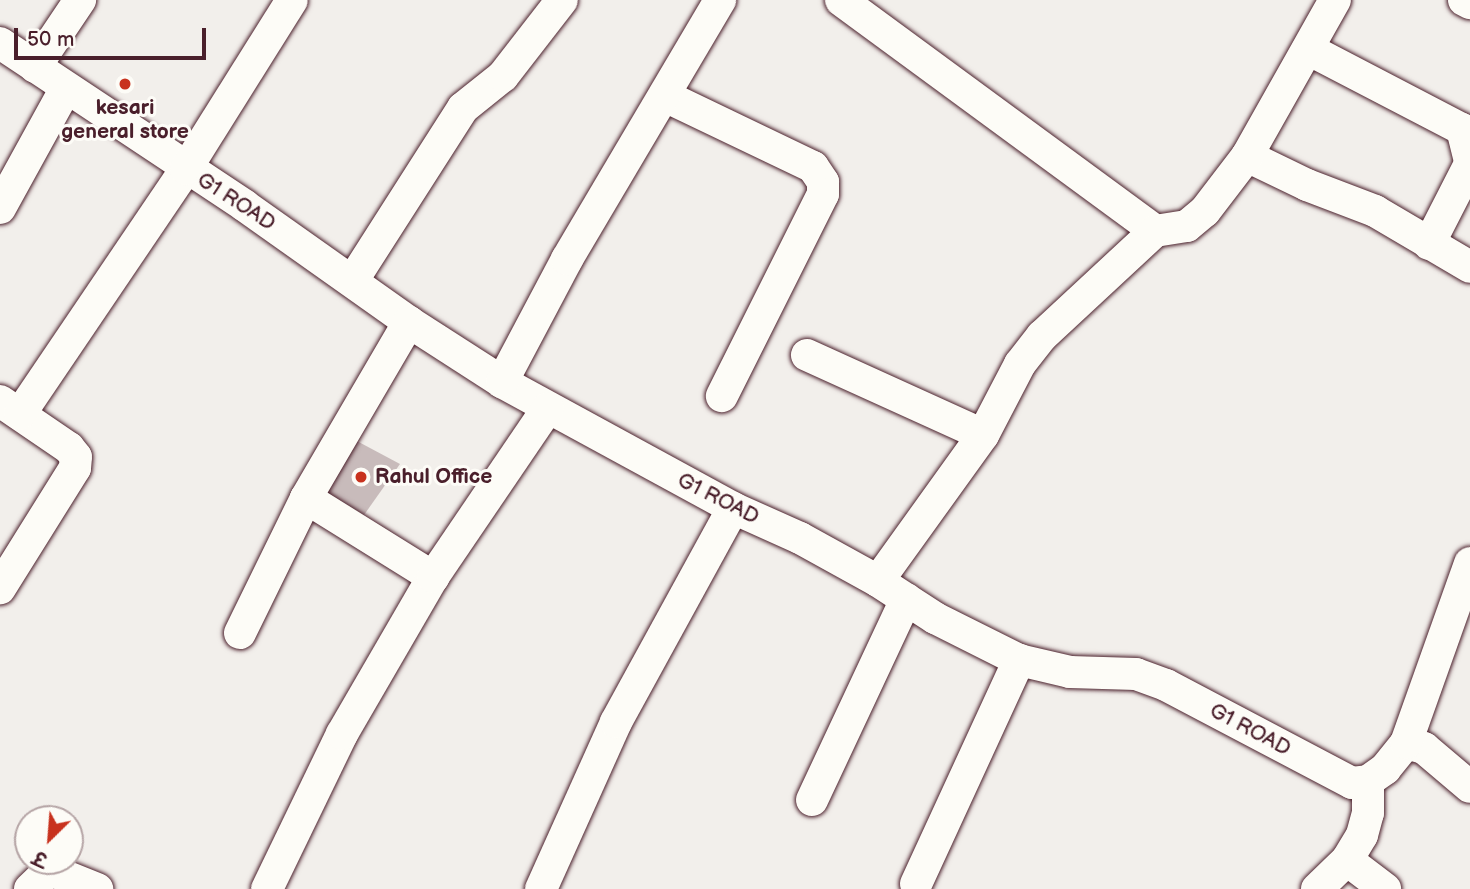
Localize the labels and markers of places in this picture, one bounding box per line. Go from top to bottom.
marker: kesari general store [117,76,133,92]
place label: kesari general store [61,95,189,145]
place label: Rahul Office [375,464,492,490]
marker: Rahul Office [353,469,369,485]

